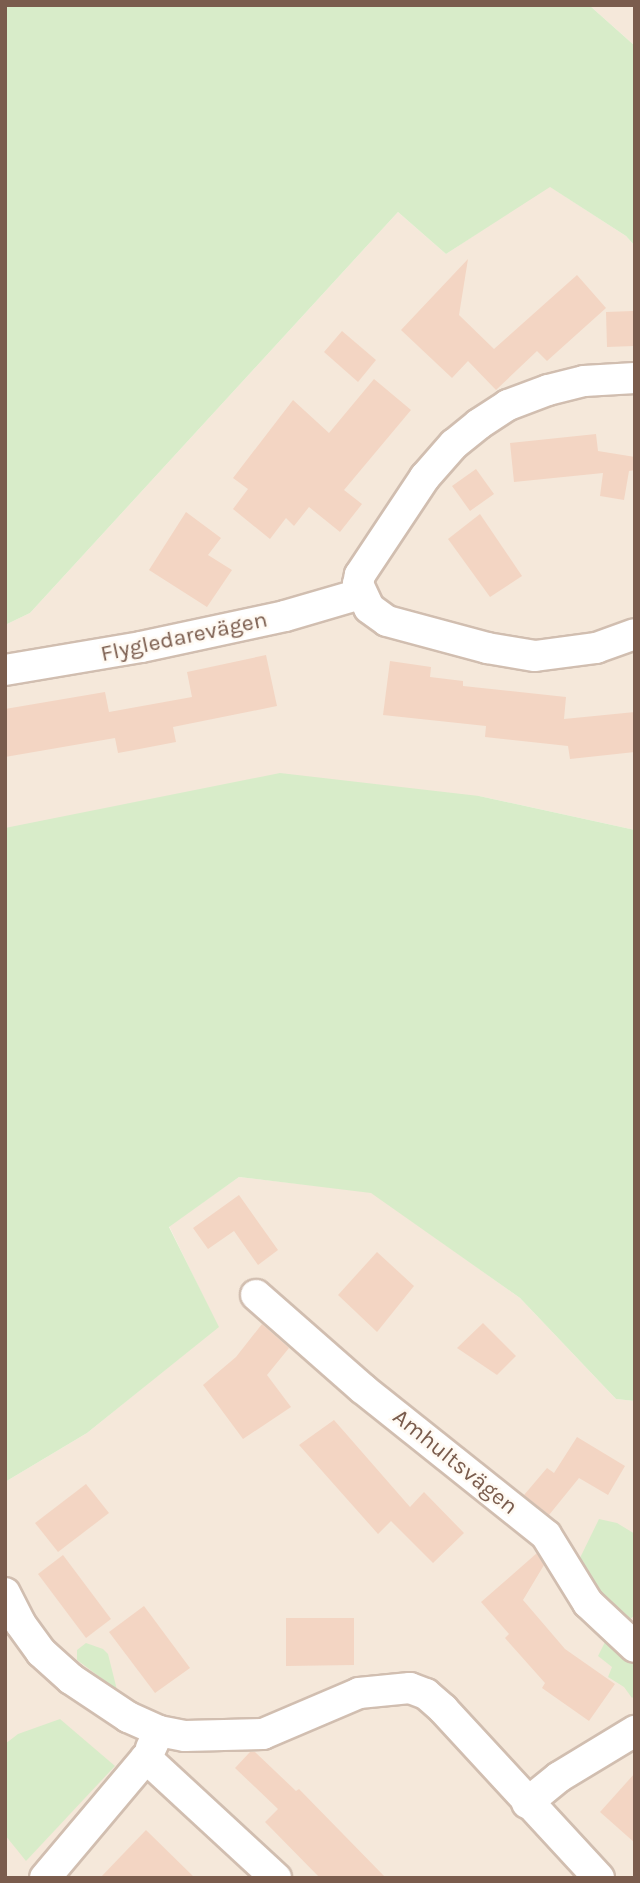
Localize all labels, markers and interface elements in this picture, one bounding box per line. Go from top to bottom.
street label: Flygledarevägen [98,606,270,668]
street label: Amhultsvägen [387,1403,523,1521]

